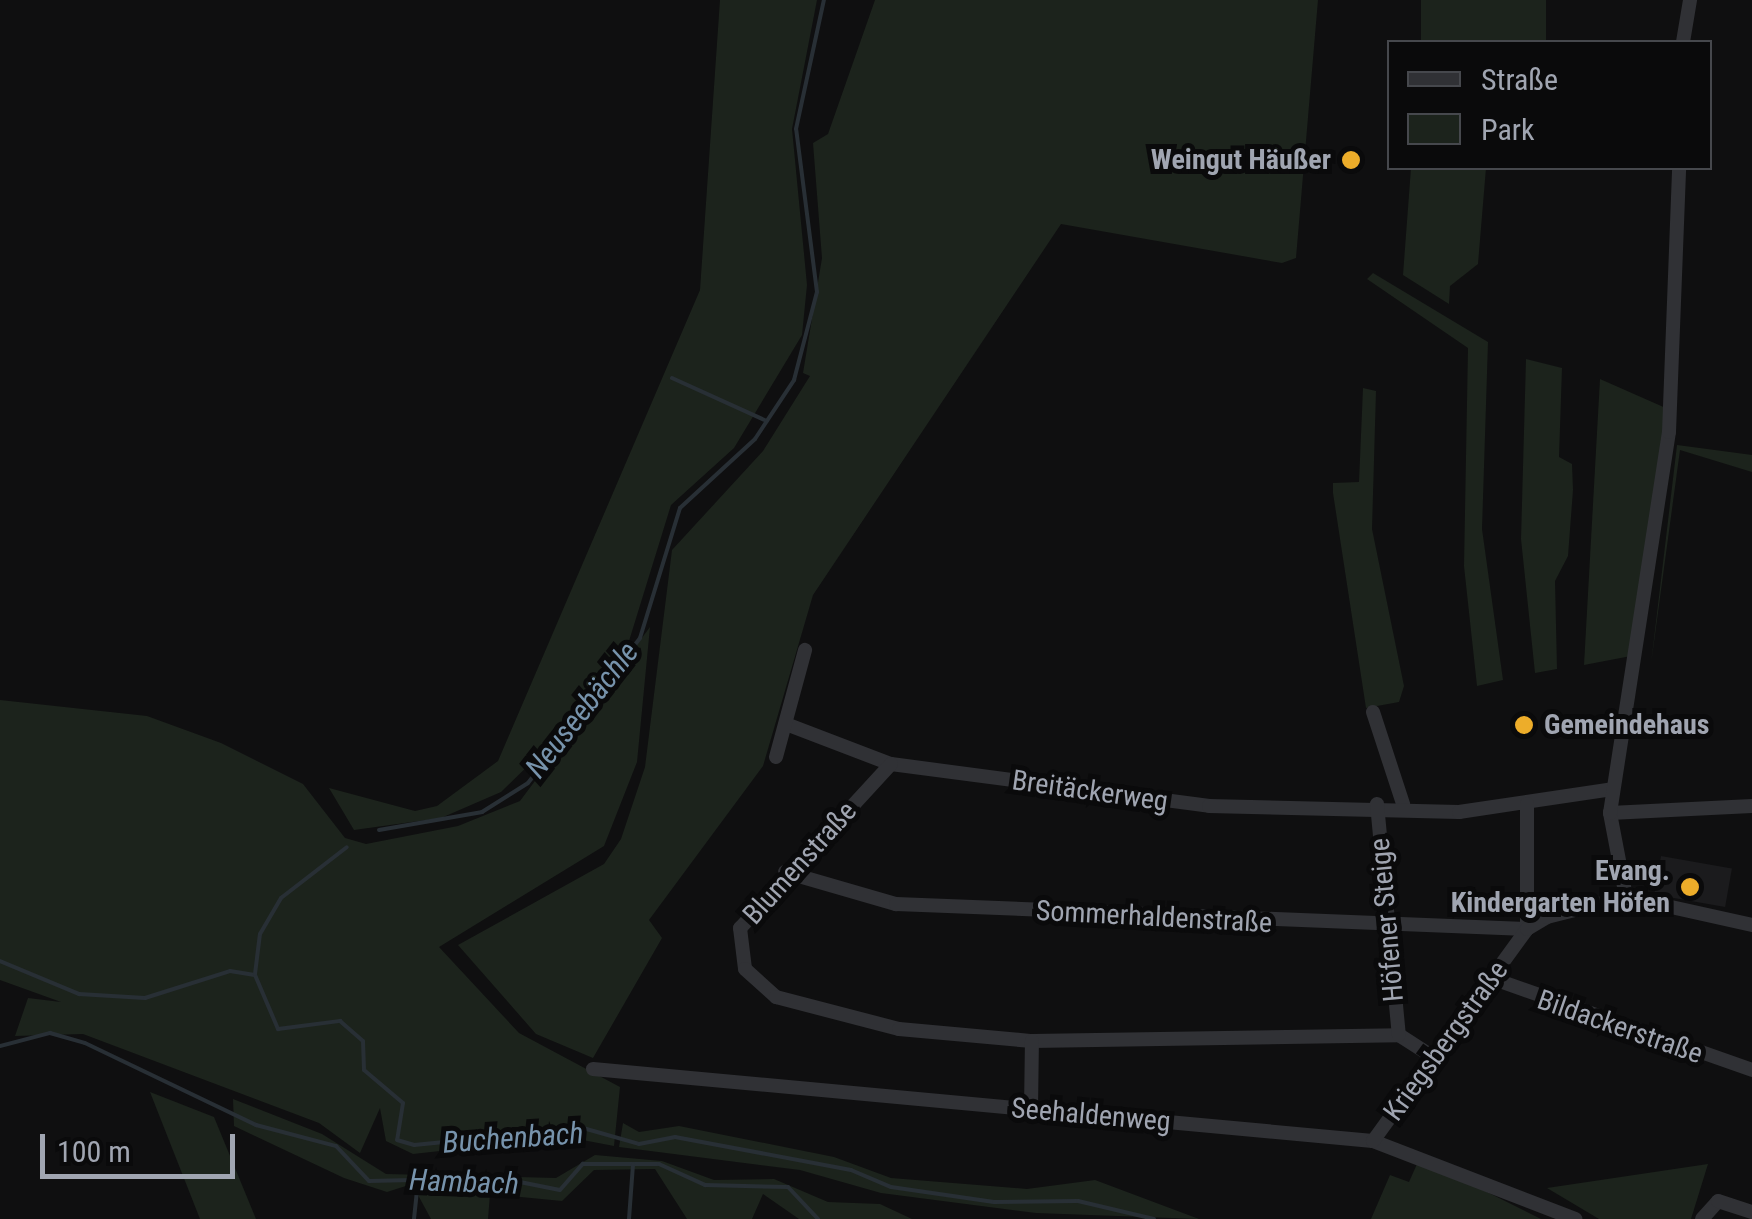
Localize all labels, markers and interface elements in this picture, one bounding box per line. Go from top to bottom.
legend [1387,40,1712,170]
text: Straße [1481,62,1558,97]
text: Park [1481,112,1535,147]
place label: Weingut Häußer [1151,143,1331,177]
marker: Weingut Häußer [1340,149,1362,171]
water label: Neuseebächle [518,635,646,785]
place label: Gemeindehaus [1544,708,1710,742]
marker: Gemeindehaus [1513,714,1535,736]
street label: Breitäckerweg [1010,763,1170,819]
street label: Blumenstraße [736,795,864,931]
street label: Höfener Steige [1363,837,1411,1003]
place label: Evang. Kindergarten Höfen [1451,854,1670,920]
marker: Evang. Kindergarten Höfen [1679,876,1701,898]
street label: Sommerhaldenstraße [1035,894,1273,940]
street label: Kriegsbergstraße [1377,955,1515,1127]
street label: Bildackerstraße [1533,983,1707,1071]
street label: Seehaldenweg [1010,1091,1172,1139]
scale bar [45,1114,240,1176]
water label: Buchenbach [441,1115,585,1161]
text: 100 m [57,1134,131,1169]
water label: Hambach [409,1162,519,1202]

